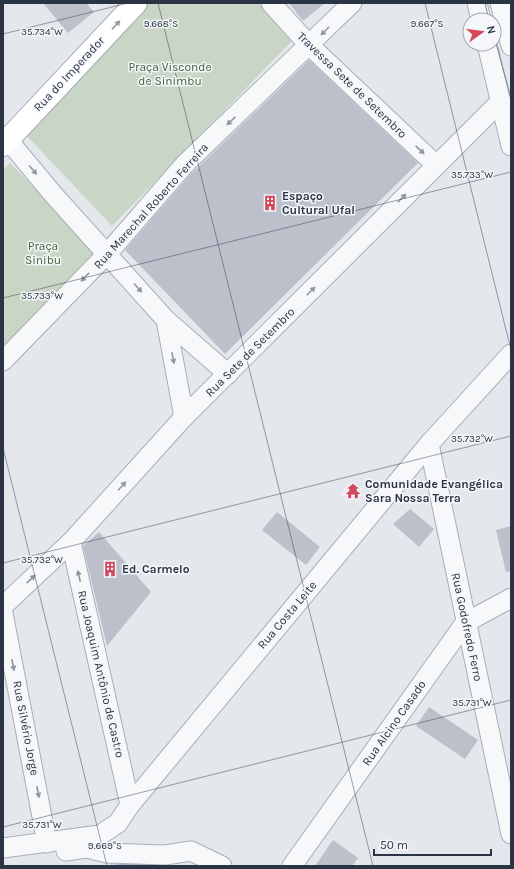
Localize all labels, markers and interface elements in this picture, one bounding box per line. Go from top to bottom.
north arrow [462,12,502,52]
text: 9.668°S [144,18,178,30]
text: 9.667°S [410,18,444,30]
one-way arrow [111,20,120,30]
text: N [484,24,498,35]
text: 35.734°W [21,26,63,38]
one-way arrow [320,26,330,36]
street label: Travessa Sete de Setembro [294,29,410,141]
street label: Rua do Imperador [31,33,108,114]
park label: Praça Visconde de Sinimbu [128,60,212,88]
one-way arrow [226,116,236,126]
street label: Rua Marechal Roberto Ferreira [91,140,211,272]
one-way arrow [415,145,425,154]
one-way arrow [28,165,37,176]
text: 35.733°W [451,169,493,181]
place label: Espaço Cultural Ufal [282,189,355,217]
one-way arrow [397,193,407,203]
building icon: Espaço Cultural Ufal [261,194,279,212]
park label: Praça Sinibu [25,239,61,267]
one-way arrow [80,272,90,282]
one-way arrow [133,283,142,294]
one-way arrow [306,286,316,295]
text: 35.733°W [21,290,63,302]
street label: Rua Sete de Setembro [202,304,298,400]
one-way arrow [170,352,176,364]
text: 35.732°W [451,433,493,445]
place label: Comunidade Evangélica Sara Nossa Terra [365,477,503,505]
one-way arrow [117,481,127,491]
temple icon: Comunidade Evangélica Sara Nossa Terra [344,482,362,500]
text: 35.732°W [21,554,63,566]
building icon: Ed. Carmelo [101,560,119,578]
place label: Ed. Carmelo [122,562,190,576]
one-way arrow [76,570,82,582]
street label: Rua Godofredo Ferro [449,571,485,683]
one-way arrow [26,575,37,584]
street label: Rua Costa Leite [255,578,319,652]
street label: Rua Joaquim Antônio de Castro [75,589,127,759]
one-way arrow [11,659,17,671]
street label: Rua Alcino Casado [359,677,429,769]
street label: Rua Silvério Jorge [10,679,42,777]
text: 35.731°W [452,697,492,709]
one-way arrow [36,786,42,799]
text: 35.731°W [22,819,62,831]
scale bar [374,831,491,857]
text: 50 m [380,838,408,852]
text: 9.669°S [88,840,122,852]

